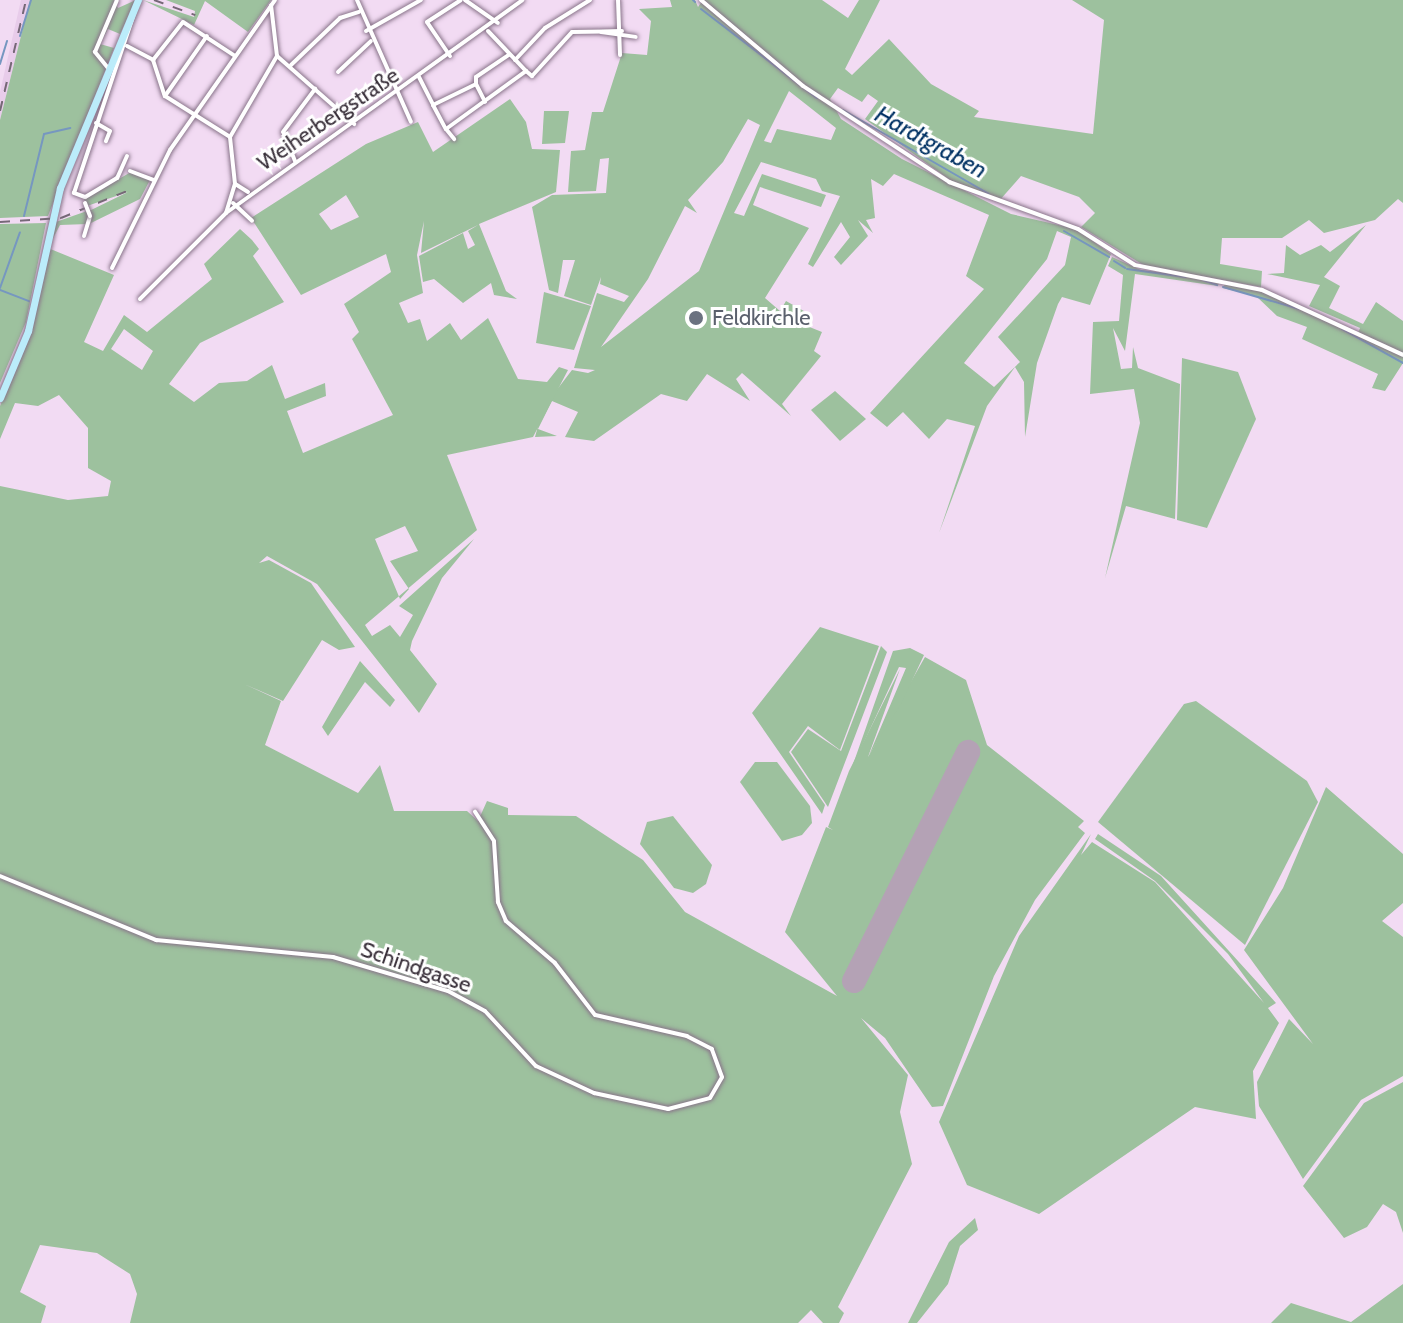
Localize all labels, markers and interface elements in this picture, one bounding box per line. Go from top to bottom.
street label: Weiherbergstraße [252,62,404,176]
water label: Hardtgraben [870,100,992,184]
place label: Feldkirchle [712,305,811,331]
marker: Feldkirchle [687,309,705,327]
street label: Schindgasse [357,936,475,998]

